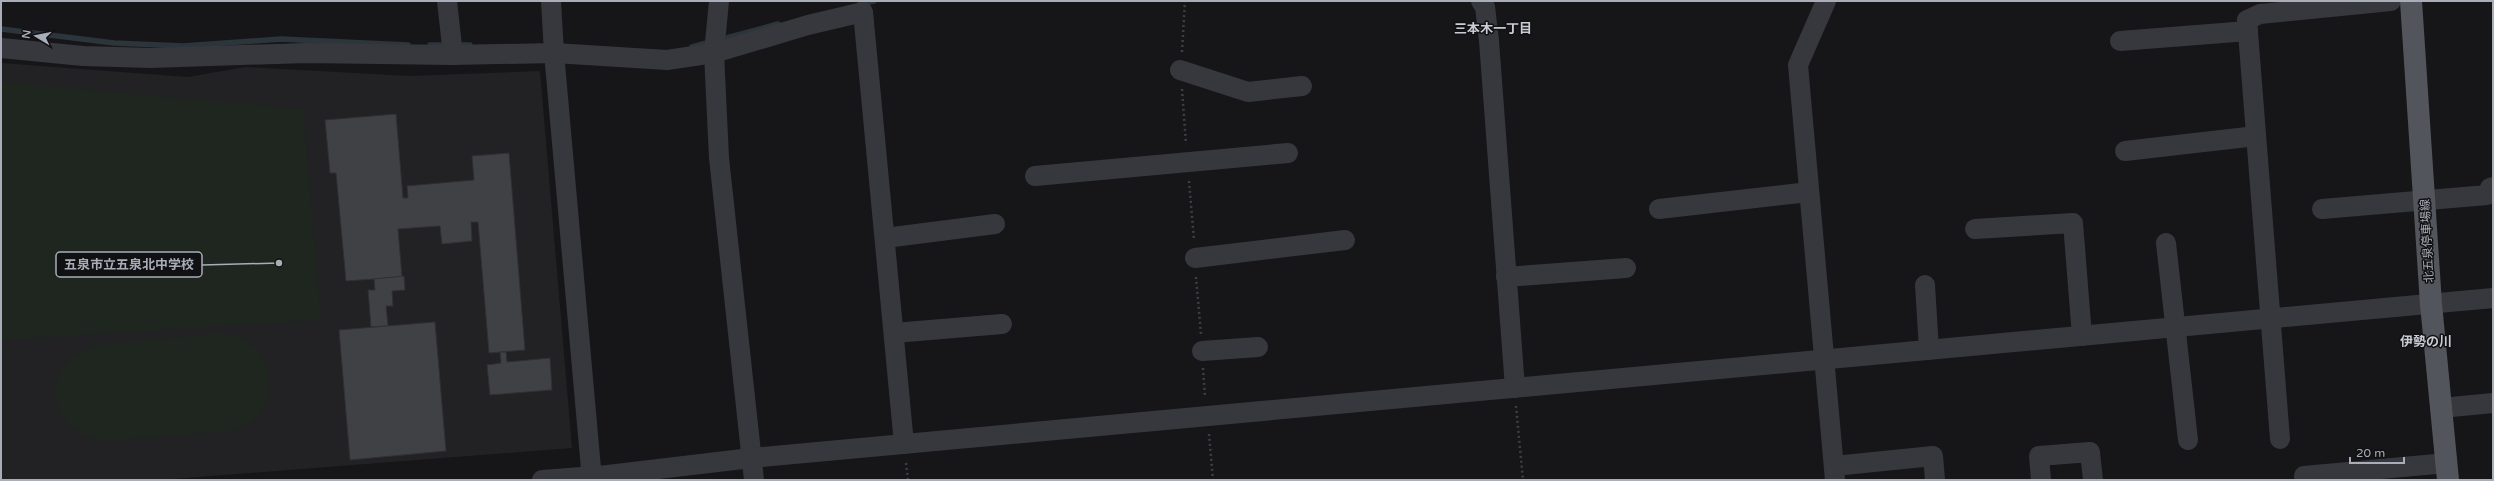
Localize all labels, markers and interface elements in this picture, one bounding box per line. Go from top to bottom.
north arrow [16,16,56,56]
district label: 三本木一丁目 [1454,21,1532,37]
text: N [19,29,34,40]
street label: 北五泉停車場線 [2418,199,2436,283]
callout: 五泉市立五泉北中学校 [56,252,202,277]
text: 五泉市立五泉北中学校 [64,257,194,273]
district label: 伊勢の川 [2400,334,2452,350]
scale bar [2350,439,2404,465]
text: 20 m [2356,446,2385,460]

